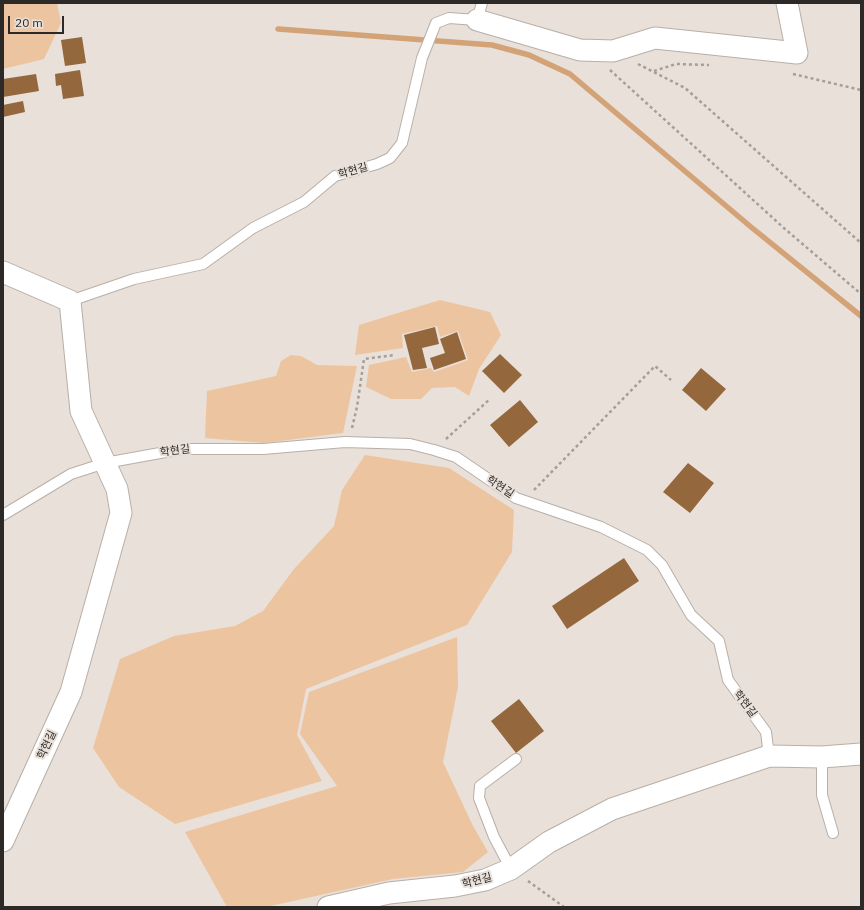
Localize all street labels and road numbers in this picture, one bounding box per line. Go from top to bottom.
street label: 학현길 [337,160,369,182]
street label: 학현길 [159,443,191,459]
street label: 학현길 [484,473,516,501]
street label: 학현길 [731,688,759,720]
street label: 학현길 [35,728,59,762]
street label: 학현길 [461,871,493,891]

